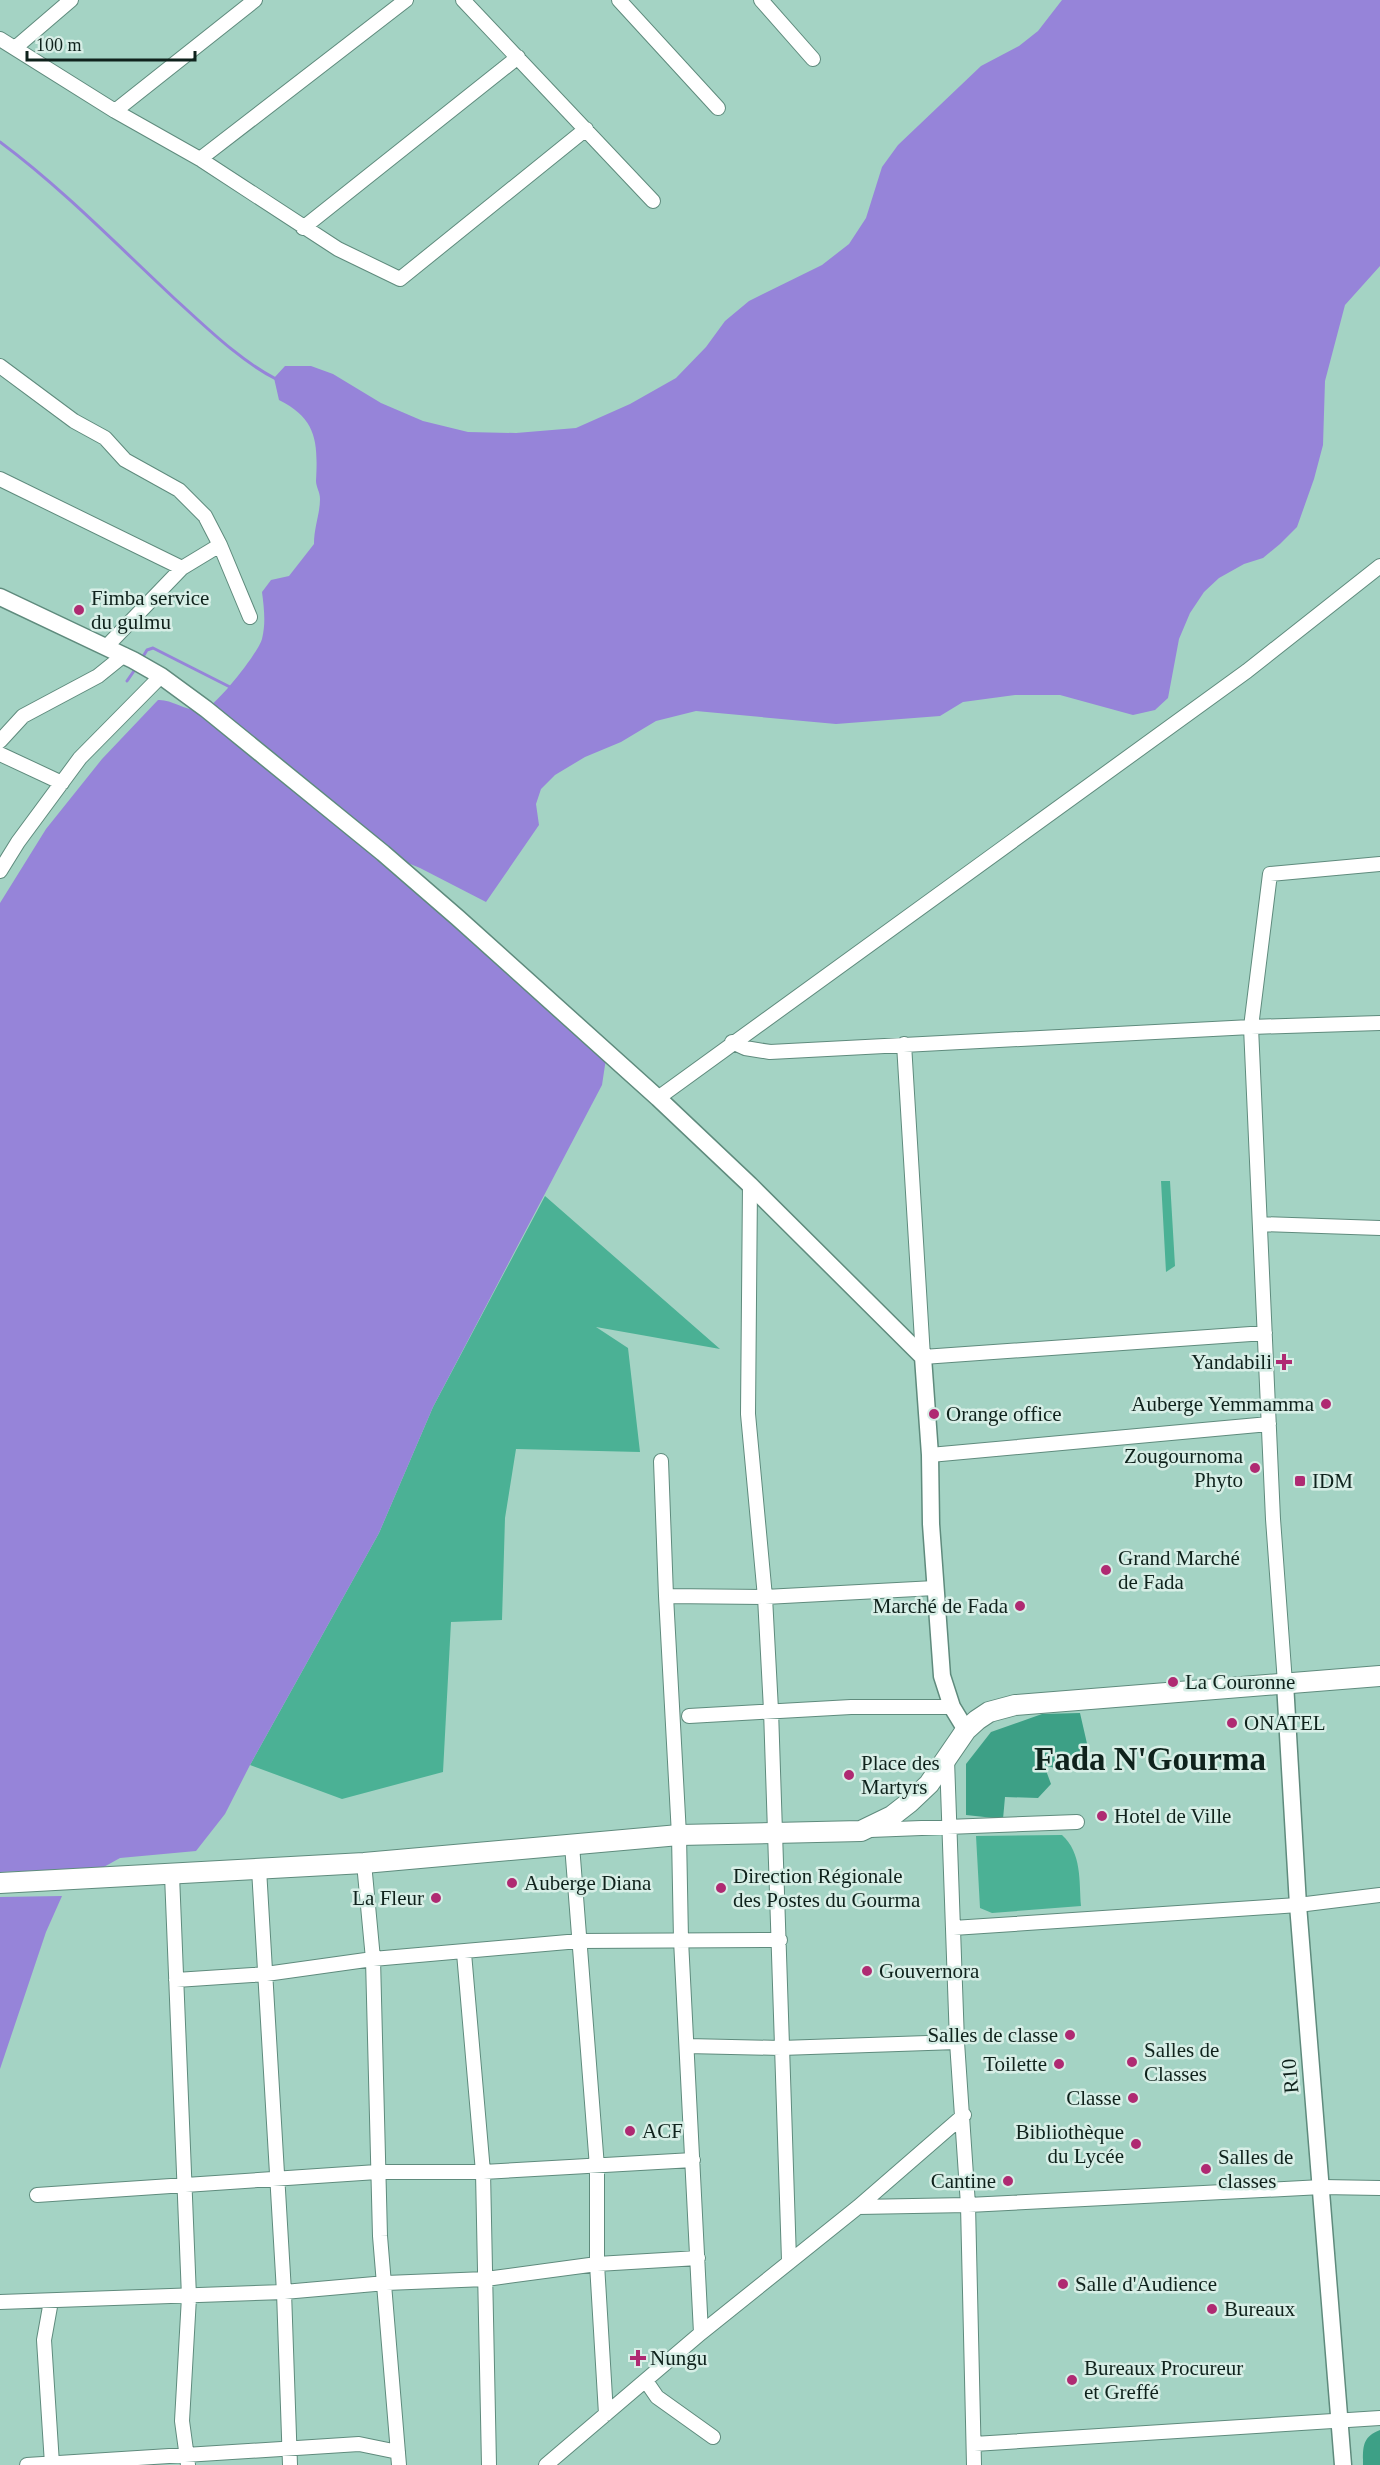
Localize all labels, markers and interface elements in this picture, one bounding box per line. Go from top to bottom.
scale bar [27,24,195,62]
text: 100 m [36,35,82,55]
place label: Fimba service du gulmu [91,586,209,634]
marker: Fimba service du gulmu [72,603,86,617]
place label: Yandabili [1191,1350,1272,1374]
marker: Yandabili [1277,1355,1291,1369]
place label: Auberge Yemmamma [1131,1392,1315,1416]
marker: Auberge Yemmamma [1319,1397,1333,1411]
place label: Orange office [946,1402,1062,1426]
marker: Orange office [927,1407,941,1421]
place label: Zougournoma Phyto [1124,1444,1244,1492]
marker: Zougournoma Phyto [1248,1461,1262,1475]
place label: IDM [1312,1469,1353,1493]
marker: IDM [1293,1474,1307,1488]
place label: Grand Marché de Fada [1118,1546,1240,1594]
marker: Grand Marché de Fada [1099,1563,1113,1577]
place label: Marché de Fada [873,1594,1009,1618]
marker: Marché de Fada [1013,1599,1027,1613]
place label: La Couronne [1185,1670,1295,1694]
marker: La Couronne [1166,1675,1180,1689]
place label: ONATEL [1244,1711,1326,1735]
marker: ONATEL [1225,1716,1239,1730]
district label: Fada N'Gourma [1034,1741,1266,1777]
place label: Place des Martyrs [861,1751,940,1799]
marker: Place des Martyrs [842,1768,856,1782]
place label: Hotel de Ville [1114,1804,1231,1828]
marker: Hotel de Ville [1095,1809,1109,1823]
place label: Direction Régionale des Postes du Gourma [733,1864,921,1912]
place label: Auberge Diana [524,1871,652,1895]
marker: Auberge Diana [505,1876,519,1890]
marker: Direction Régionale des Postes du Gourma [714,1881,728,1895]
place label: La Fleur [352,1886,424,1910]
marker: La Fleur [429,1891,443,1905]
place label: Gouvernora [879,1959,980,1983]
marker: Gouvernora [860,1964,874,1978]
place label: Salles de classe [927,2023,1058,2047]
marker: Salles de classe [1063,2028,1077,2042]
place label: Salles de Classes [1144,2038,1219,2086]
place label: Toilette [983,2052,1047,2076]
marker: Salles de Classes [1125,2055,1139,2069]
marker: Toilette [1052,2057,1066,2071]
street label: R10 [1277,2058,1303,2094]
place label: Classe [1066,2086,1121,2110]
marker: Classe [1126,2091,1140,2105]
place label: ACF [642,2119,683,2143]
place label: Bibliothèque du Lycée [1016,2120,1124,2168]
marker: ACF [623,2124,637,2138]
marker: Bibliothèque du Lycée [1129,2137,1143,2151]
place label: Salles de classes [1218,2145,1293,2193]
marker: Salles de classes [1199,2162,1213,2176]
place label: Cantine [931,2169,996,2193]
marker: Cantine [1001,2174,1015,2188]
place label: Salle d'Audience [1075,2272,1217,2296]
marker: Salle d'Audience [1056,2277,1070,2291]
place label: Bureaux [1224,2297,1296,2321]
marker: Bureaux [1205,2302,1219,2316]
place label: Nungu [650,2346,708,2370]
marker: Nungu [631,2351,645,2365]
place label: Bureaux Procureur et Greffé [1084,2356,1243,2404]
marker: Bureaux Procureur et Greffé [1065,2373,1079,2387]

